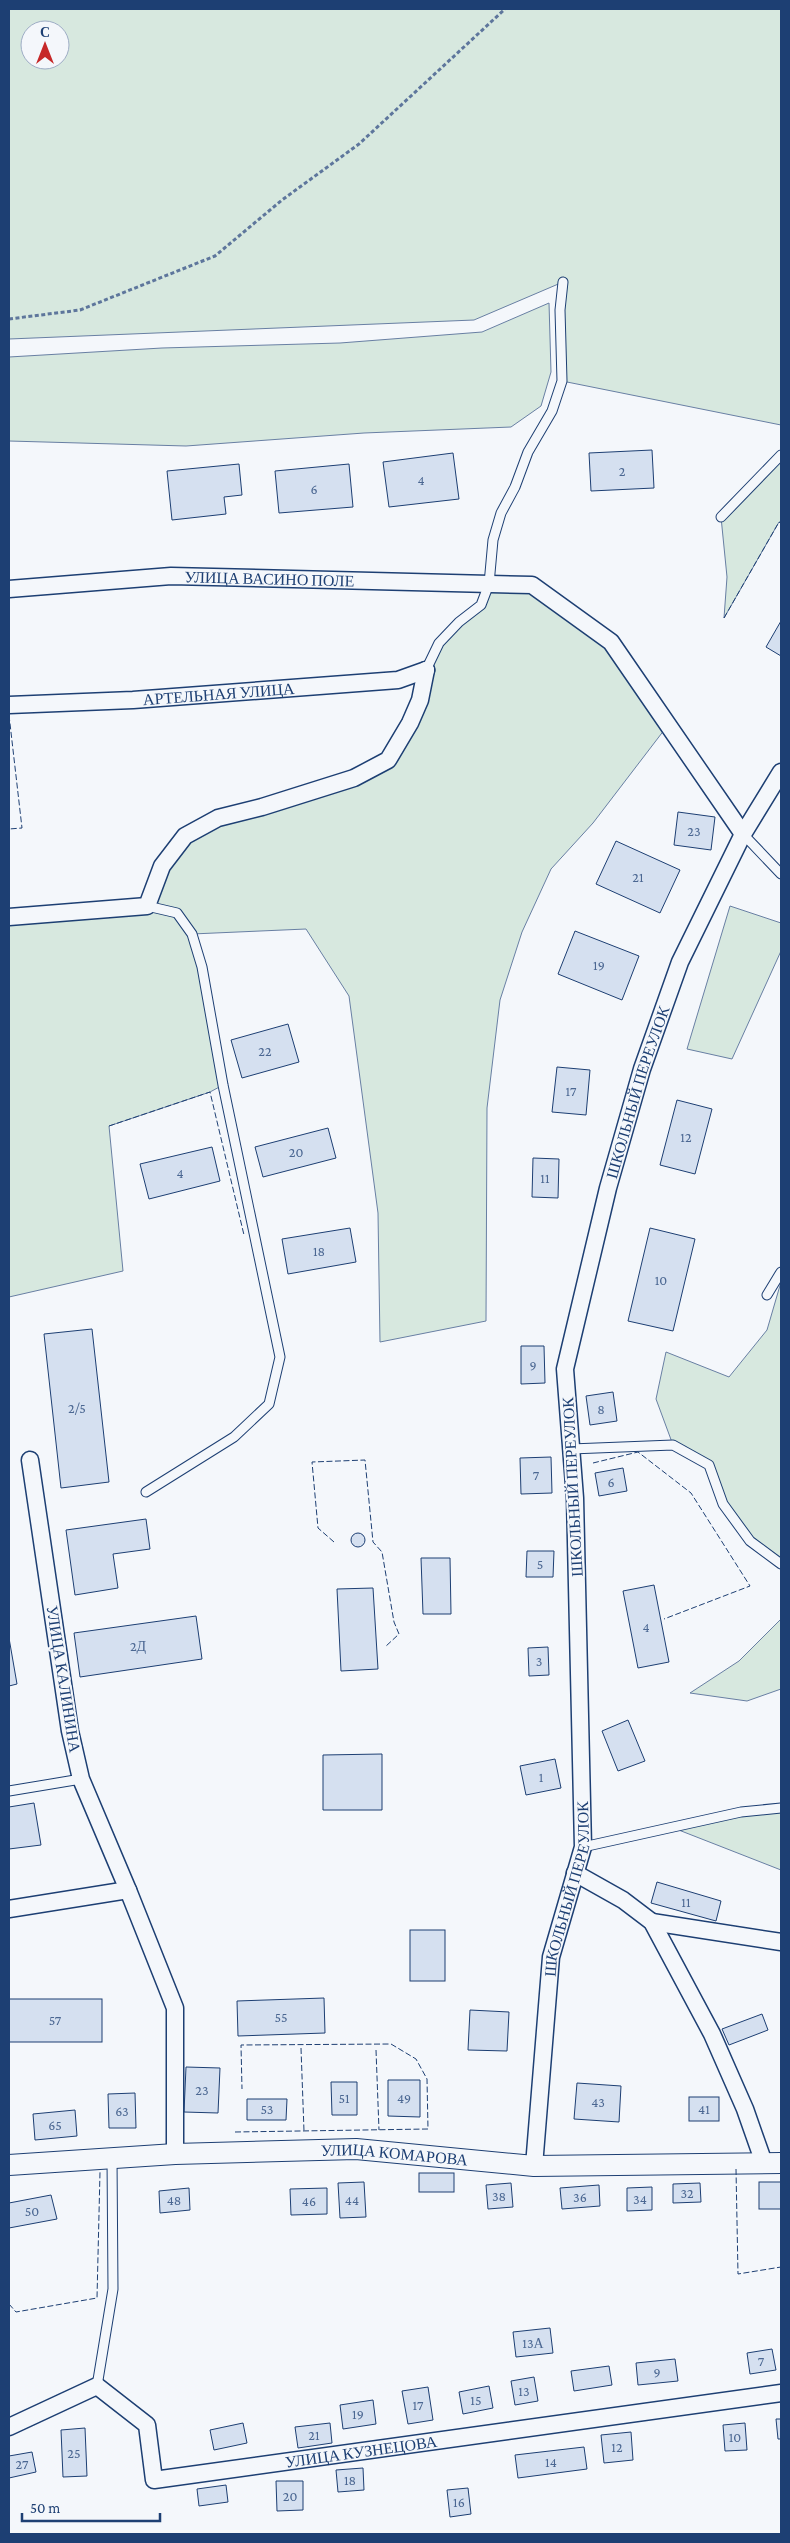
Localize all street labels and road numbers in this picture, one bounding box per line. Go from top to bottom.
street label: УЛИЦА ВАСИНО ПОЛЕ [184,568,355,590]
street label: АРТЕЛЬНАЯ УЛИЦА [142,680,296,708]
street label: ШКОЛЬНЫЙ ПЕРЕУЛОК [603,1003,673,1181]
street label: ШКОЛЬНЫЙ ПЕРЕУЛОК [558,1396,586,1577]
street label: УЛИЦА КАЛИНИНА [42,1604,84,1755]
street label: ШКОЛЬНЫЙ ПЕРЕУЛОК [541,1801,593,1977]
street label: УЛИЦА КОМАРОВА [321,2141,469,2169]
street label: УЛИЦА КУЗНЕЦОВА [284,2433,439,2471]

